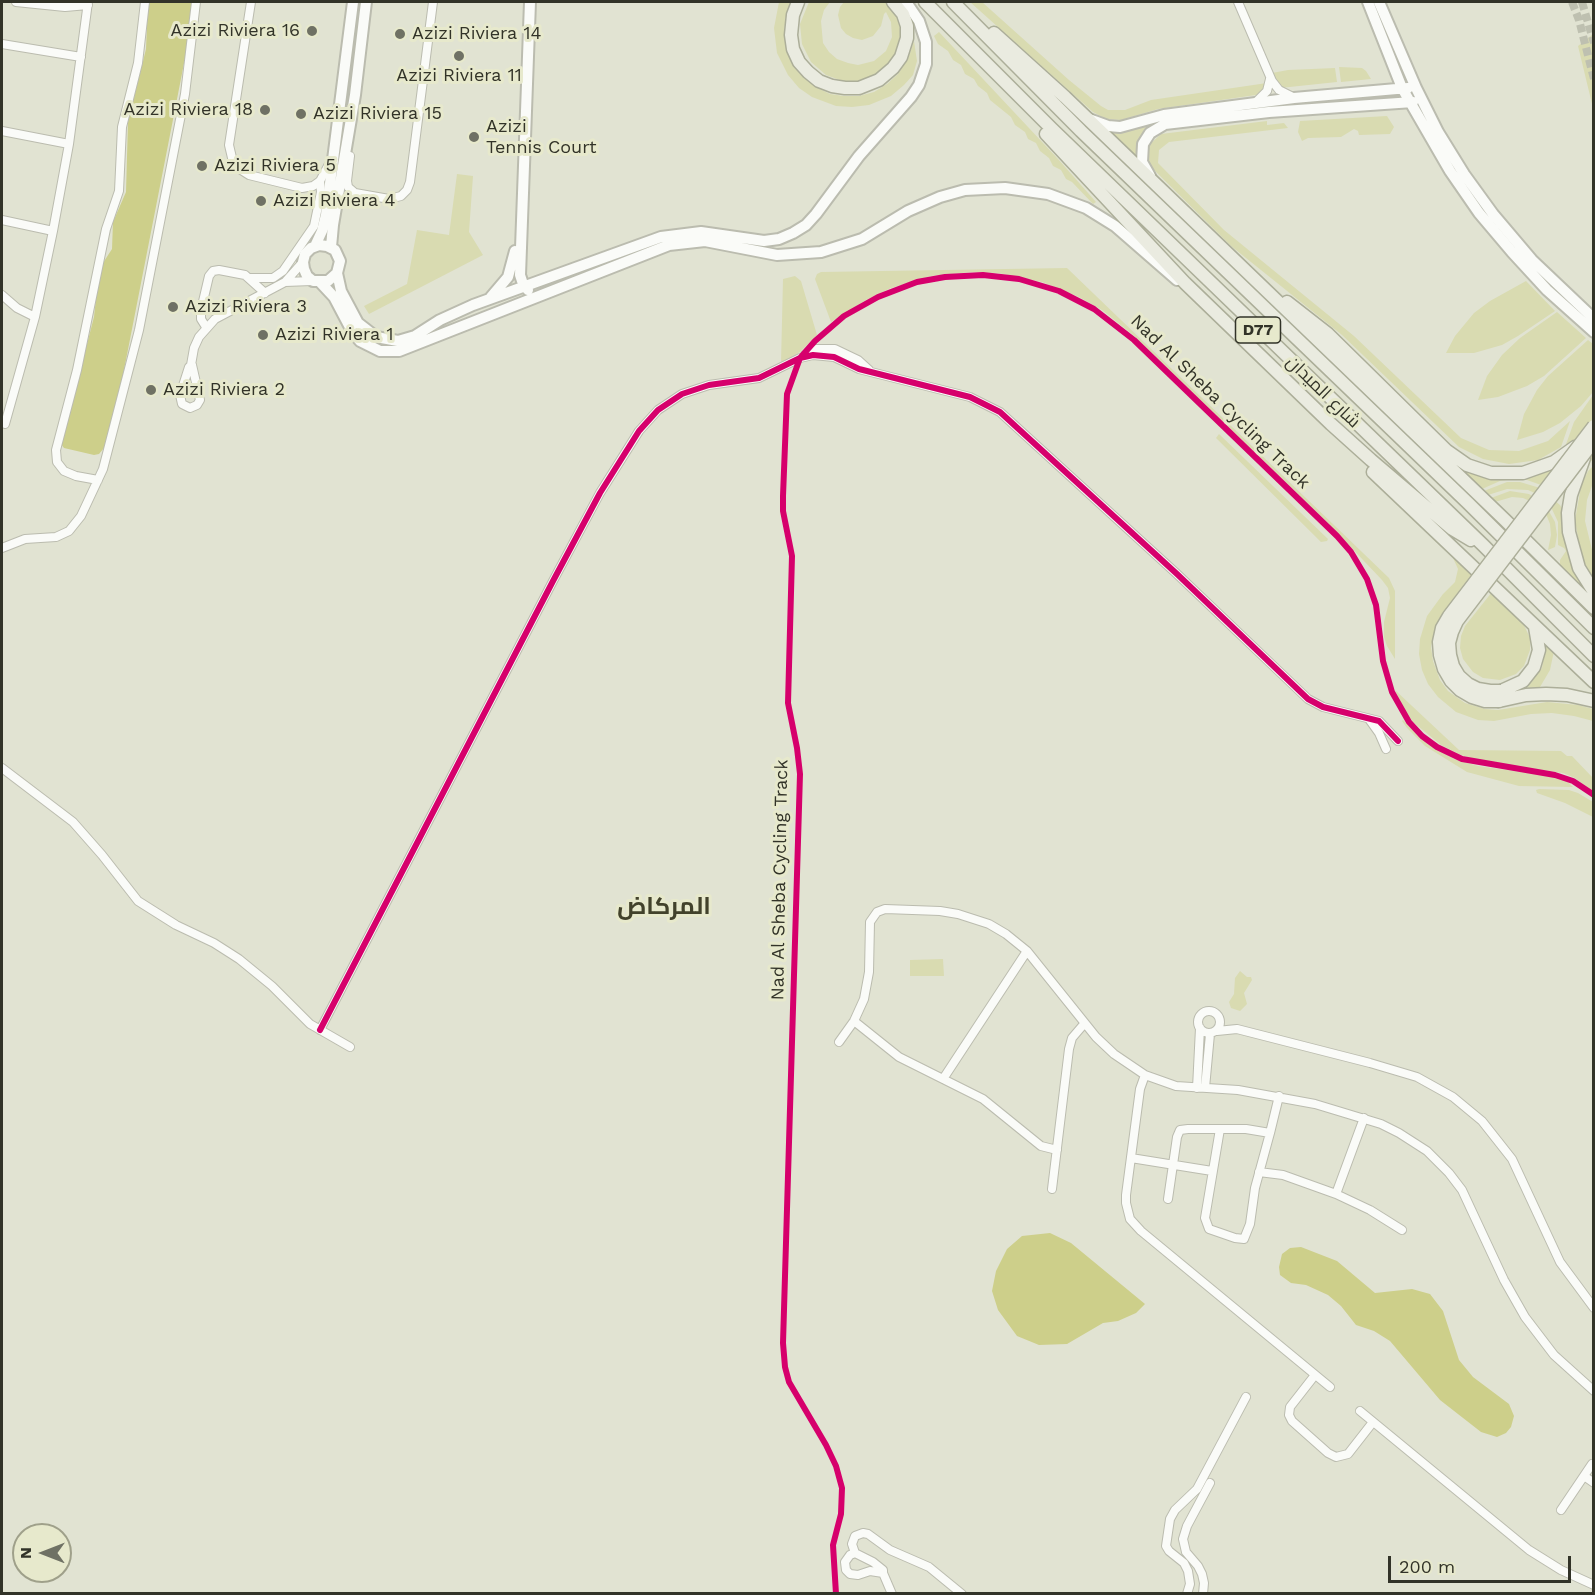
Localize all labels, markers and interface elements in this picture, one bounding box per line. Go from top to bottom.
place label: Azizi Riviera 16 [171,20,300,42]
place label: Azizi Riviera 14 [412,23,541,45]
marker: Azizi Riviera 16 [305,24,319,38]
marker: Azizi Riviera 14 [393,27,407,41]
marker: Azizi Riviera 11 [452,49,466,63]
place label: Azizi Riviera 11 [396,65,522,87]
place label: Azizi Riviera 18 [123,99,253,121]
marker: Azizi Riviera 18 [258,103,272,117]
place label: Azizi Riviera 15 [313,103,442,125]
marker: Azizi Riviera 15 [294,107,308,121]
place label: Azizi Tennis Court [486,116,597,158]
marker: Azizi Tennis Court [467,130,481,144]
place label: Azizi Riviera 5 [214,155,336,177]
marker: Azizi Riviera 5 [195,159,209,173]
place label: Azizi Riviera 4 [273,190,395,212]
marker: Azizi Riviera 4 [254,194,268,208]
place label: Azizi Riviera 3 [185,296,307,318]
marker: Azizi Riviera 3 [166,300,180,314]
street label: Nad Al Sheba Cycling Track [1126,311,1314,493]
road number: D77 [1236,317,1280,343]
place label: Azizi Riviera 1 [275,324,393,346]
marker: Azizi Riviera 1 [256,328,270,342]
street label: شارع الميدان [1281,351,1365,433]
place label: Azizi Riviera 2 [163,379,285,401]
marker: Azizi Riviera 2 [144,383,158,397]
street label: Nad Al Sheba Cycling Track [767,759,793,1001]
district label: المركاض [617,893,711,921]
north arrow [12,1523,72,1583]
scale bar [1391,1544,1574,1582]
text: N [16,1547,35,1559]
text: 200 m [1399,1556,1455,1577]

